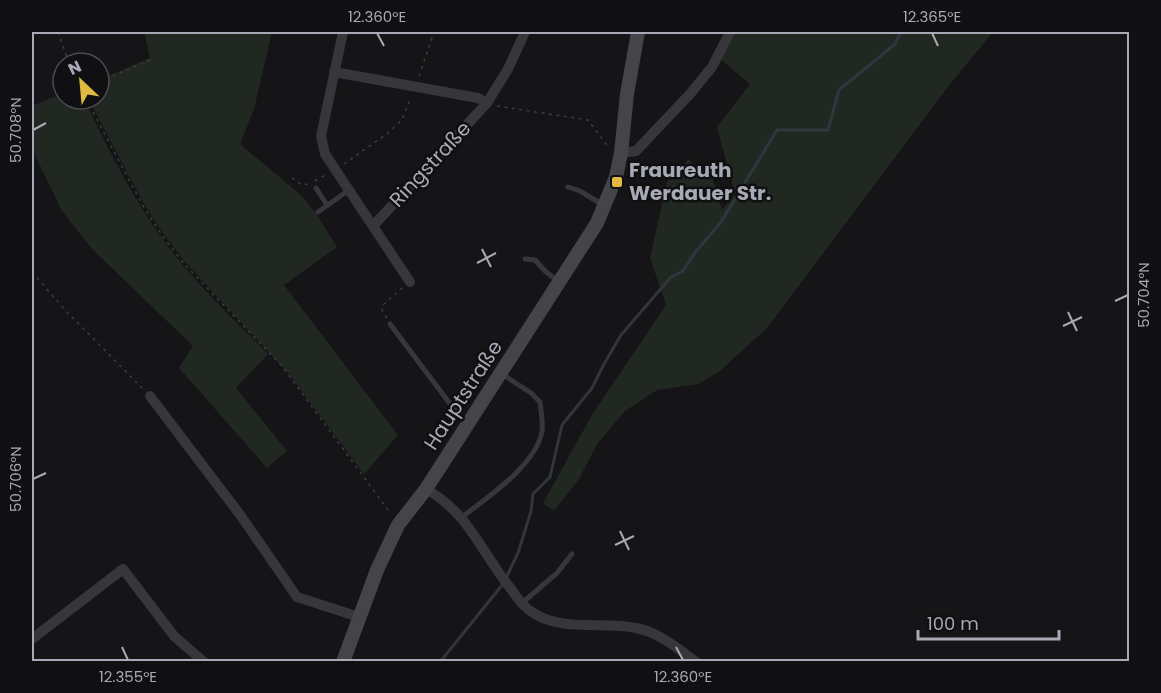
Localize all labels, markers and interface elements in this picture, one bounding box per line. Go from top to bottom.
text: 12.360°E [348,6,406,27]
text: 12.365°E [903,6,961,27]
north arrow [51,51,111,111]
text: N [64,55,85,81]
text: 50.708°N [5,97,26,163]
street label: Ringstraße [383,115,477,213]
place label: Fraureuth Werdauer Str. [629,156,771,207]
marker: Fraureuth Werdauer Str. [610,175,624,189]
text: 50.704°N [1133,262,1154,328]
street label: Hauptstraße [417,335,509,455]
text: 50.706°N [5,446,26,512]
scale bar [918,603,1059,641]
text: 100 m [927,611,979,636]
text: 12.355°E [99,666,157,687]
text: 12.360°E [654,666,712,687]

